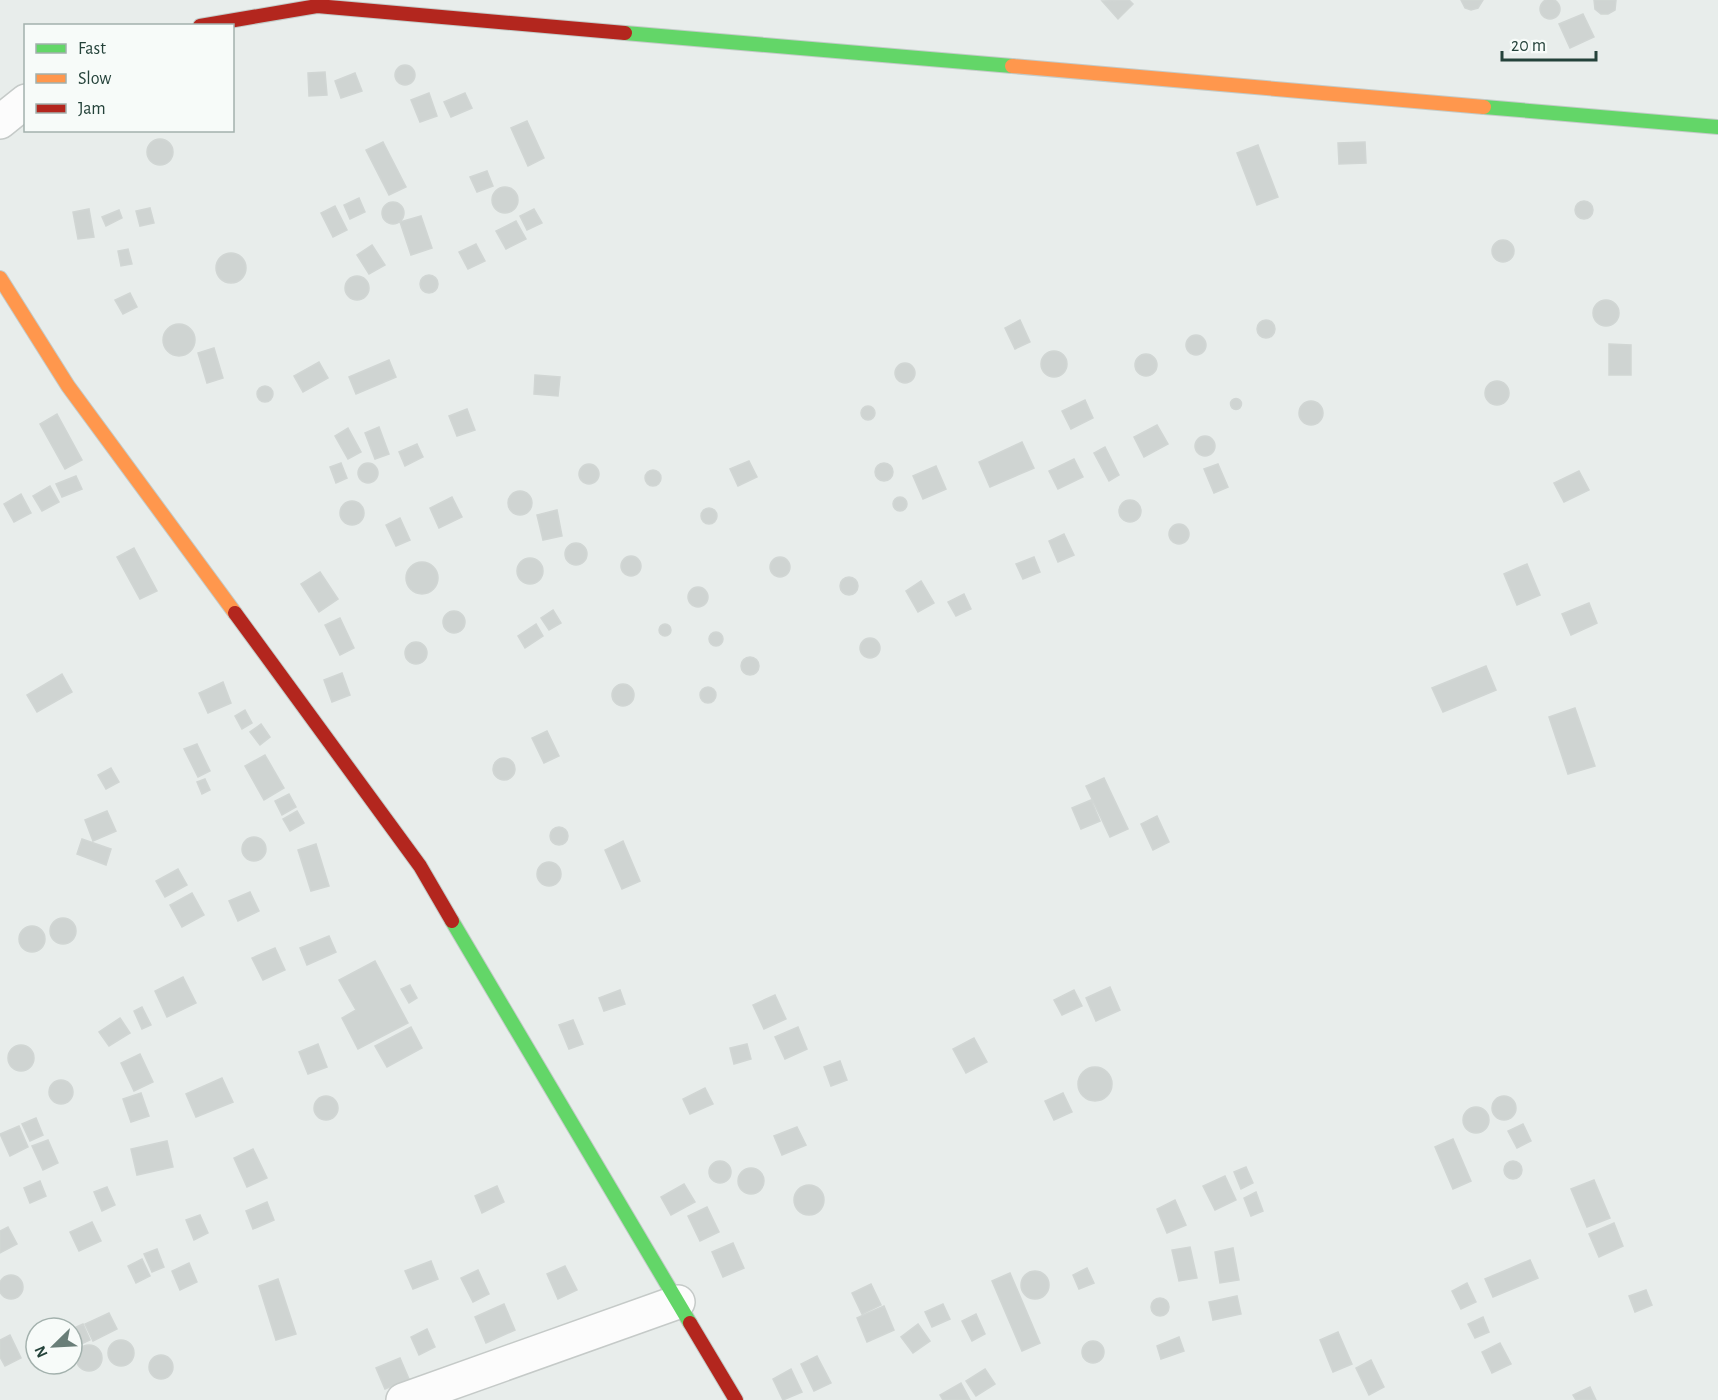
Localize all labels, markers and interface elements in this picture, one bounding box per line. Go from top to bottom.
legend [24,24,234,132]
scale bar [1502,24,1596,62]
text: 20 m [1511,37,1546,55]
text: Fast [78,40,106,58]
text: Slow [78,70,111,88]
text: Jam [78,100,106,118]
north arrow [24,1316,84,1376]
text: N [32,1343,51,1360]

